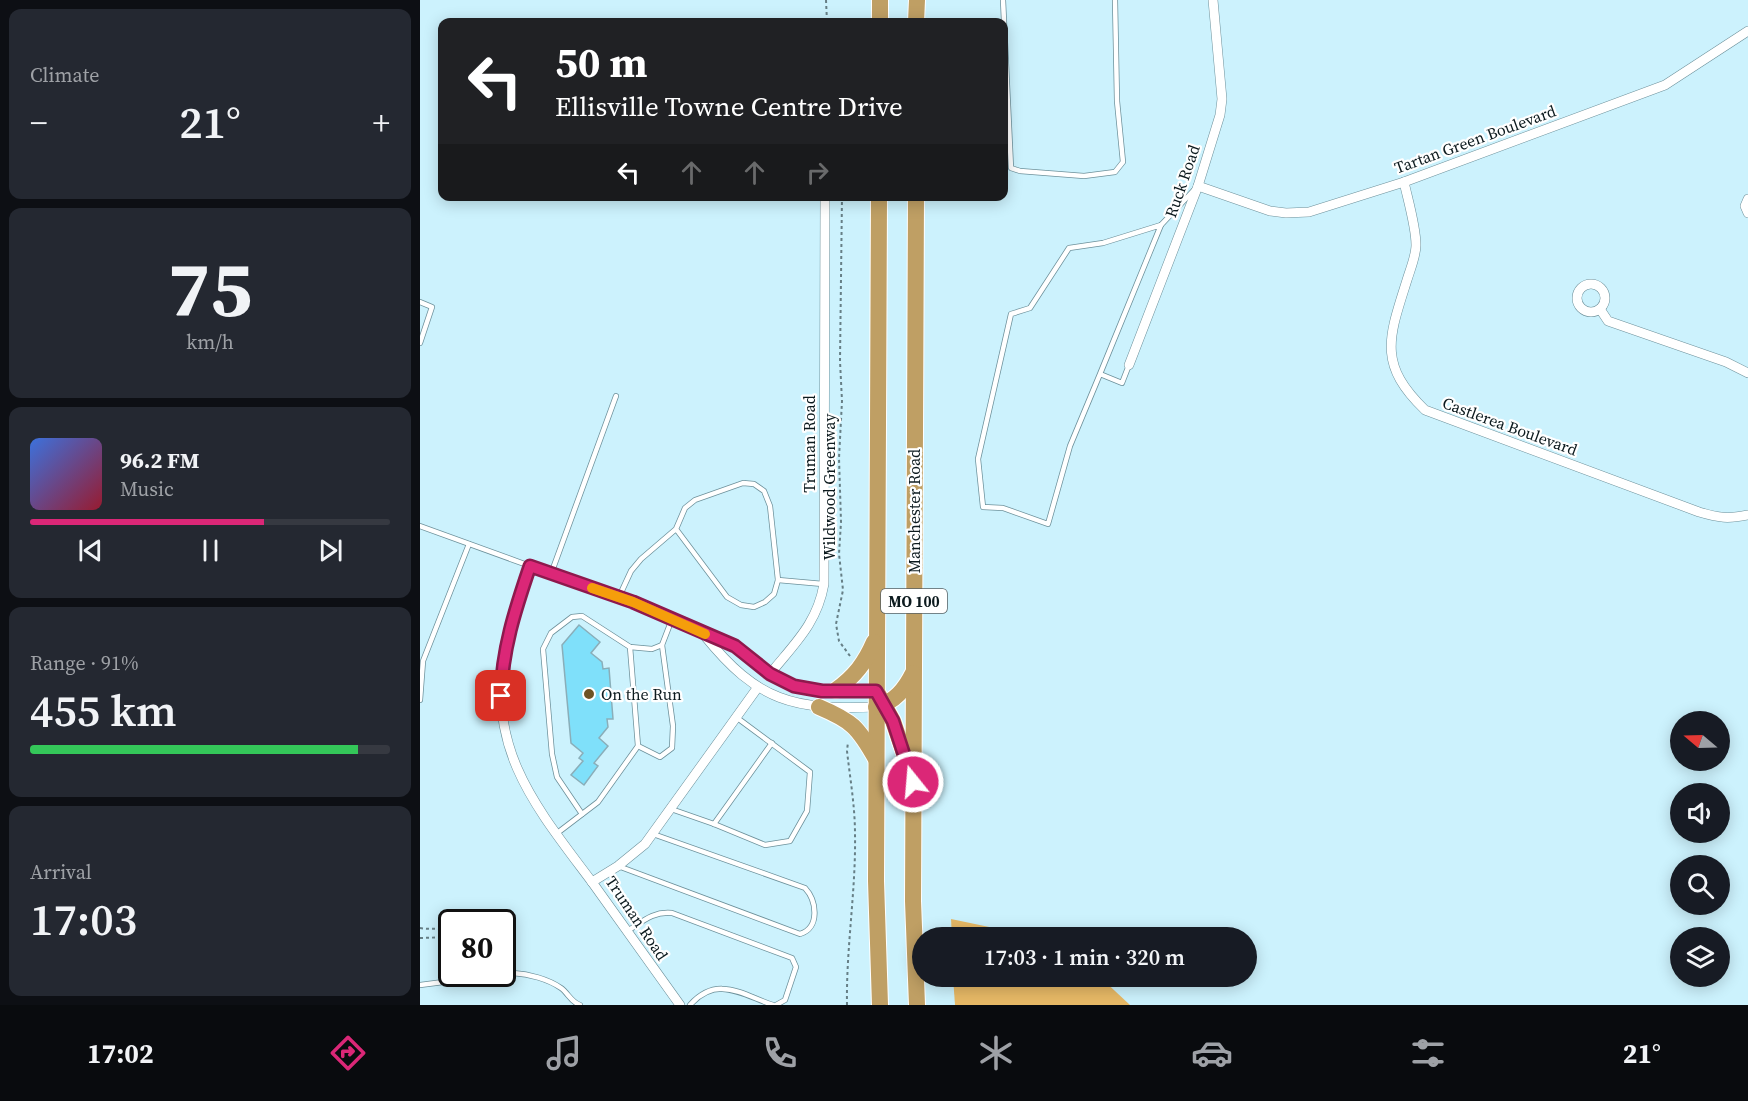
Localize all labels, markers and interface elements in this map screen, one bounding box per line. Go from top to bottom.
text: 50 m [555,33,648,91]
icon: left [456,42,534,120]
text: Climate [30,61,99,89]
text: Ellisville Towne Centre Drive [555,88,903,125]
text: 21° [179,91,241,153]
text: − [30,100,48,145]
text: + [373,100,390,145]
street label: Tartan Green Boulevard [1391,100,1559,178]
street label: Ruck Road [1159,142,1205,220]
icon: left [612,156,645,189]
icon: ahead [675,156,708,189]
icon: ahead [738,156,771,189]
icon: right [801,156,834,189]
text: 75 [168,235,252,342]
text: km/h [186,328,234,356]
street label: Castlerea Boulevard [1439,391,1581,461]
street label: Truman Road [798,395,820,493]
street label: Wildwood Greenway [818,413,840,560]
text: 96.2 FM [120,445,199,475]
street label: Manchester Road [903,449,925,573]
text: Music [120,475,174,503]
icon: previous [74,534,107,567]
icon: pause [194,534,227,567]
icon: next [314,534,347,567]
road number: MO 100 [881,589,947,613]
text: Range · 91% [30,649,139,677]
pin [475,670,526,721]
text: 455 km [30,679,177,741]
icon: arrive [484,679,517,712]
place label: On the Run [601,683,682,705]
marker: On the Run [582,687,596,701]
north arrow [1670,711,1730,771]
map controls [1670,711,1730,987]
position arrow [881,750,945,814]
button: sound [1670,783,1730,843]
button: search [1670,855,1730,915]
text: Arrival [30,858,92,886]
street label: Truman Road [601,871,673,965]
text: 17:03 [30,888,137,950]
speed limit sign: 80 [438,909,516,987]
button: layers [1670,927,1730,987]
text: 17:03 · 1 min · 320 m [984,942,1185,972]
icon: directions [327,1032,369,1074]
icon: music [543,1032,585,1074]
icon: phone [759,1032,801,1074]
icon: climate [975,1032,1017,1074]
icon: car [1191,1032,1233,1074]
icon: filters [1407,1032,1449,1074]
text: 17:02 [87,1035,154,1072]
text: 21° [1623,1035,1661,1072]

